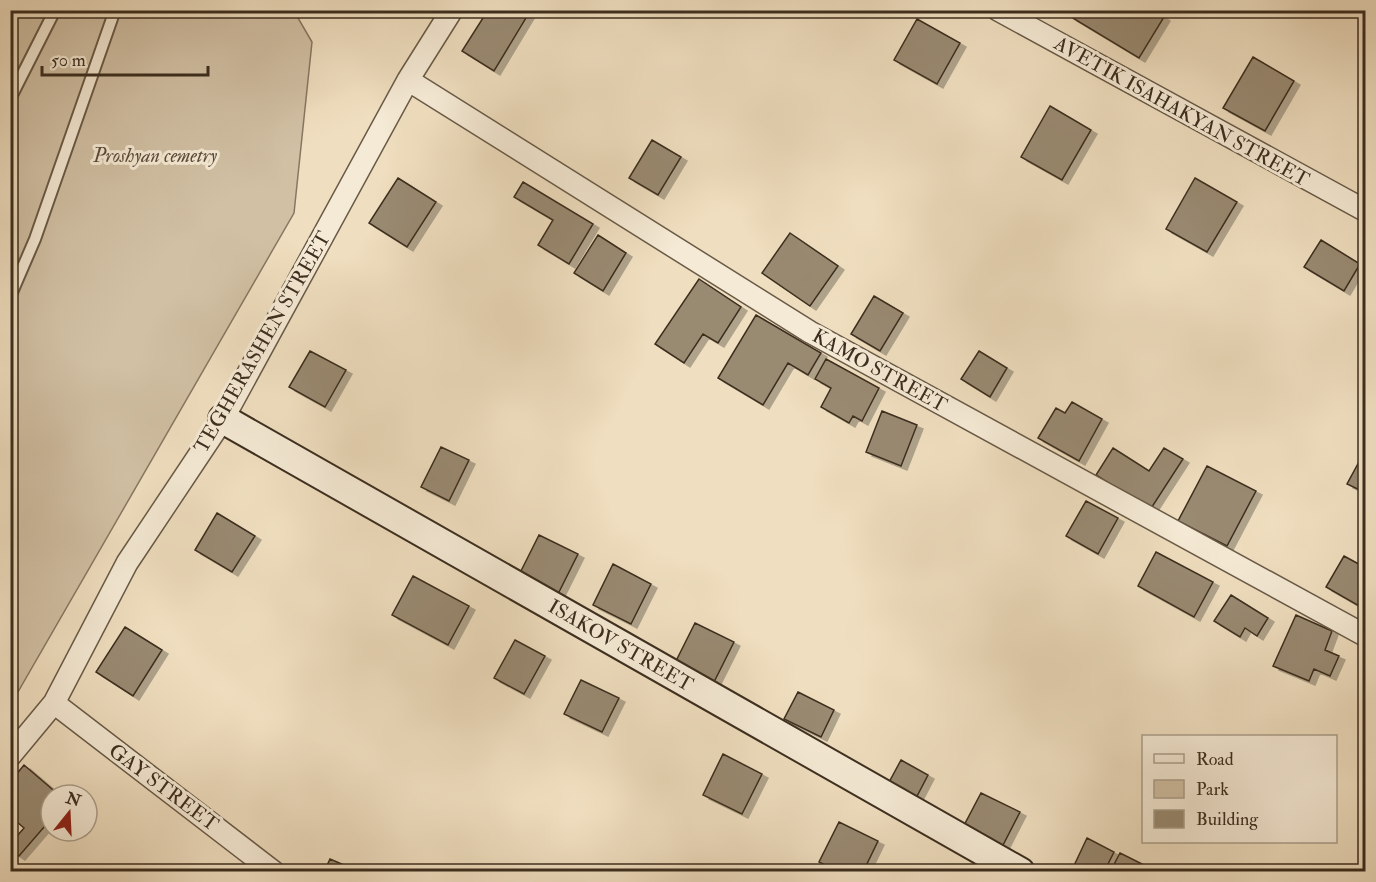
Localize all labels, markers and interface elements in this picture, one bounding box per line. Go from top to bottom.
street label: AVETIK ISAHAKYAN STREET [1049,30,1314,192]
scale bar [42,39,208,77]
text: 50 m [51,49,86,72]
park label: Proshyan cemetry [92,143,217,168]
street label: TEGHERASHEN STREET [189,227,336,458]
street label: KAMO STREET [808,323,952,418]
street label: ISAKOV STREET [544,594,698,697]
legend [1142,735,1337,843]
street label: GAY STREET [104,738,224,837]
text: Road [1196,748,1234,771]
text: Park [1196,778,1229,801]
north arrow [39,783,99,843]
text: N [62,788,84,812]
text: Building [1196,808,1259,831]

